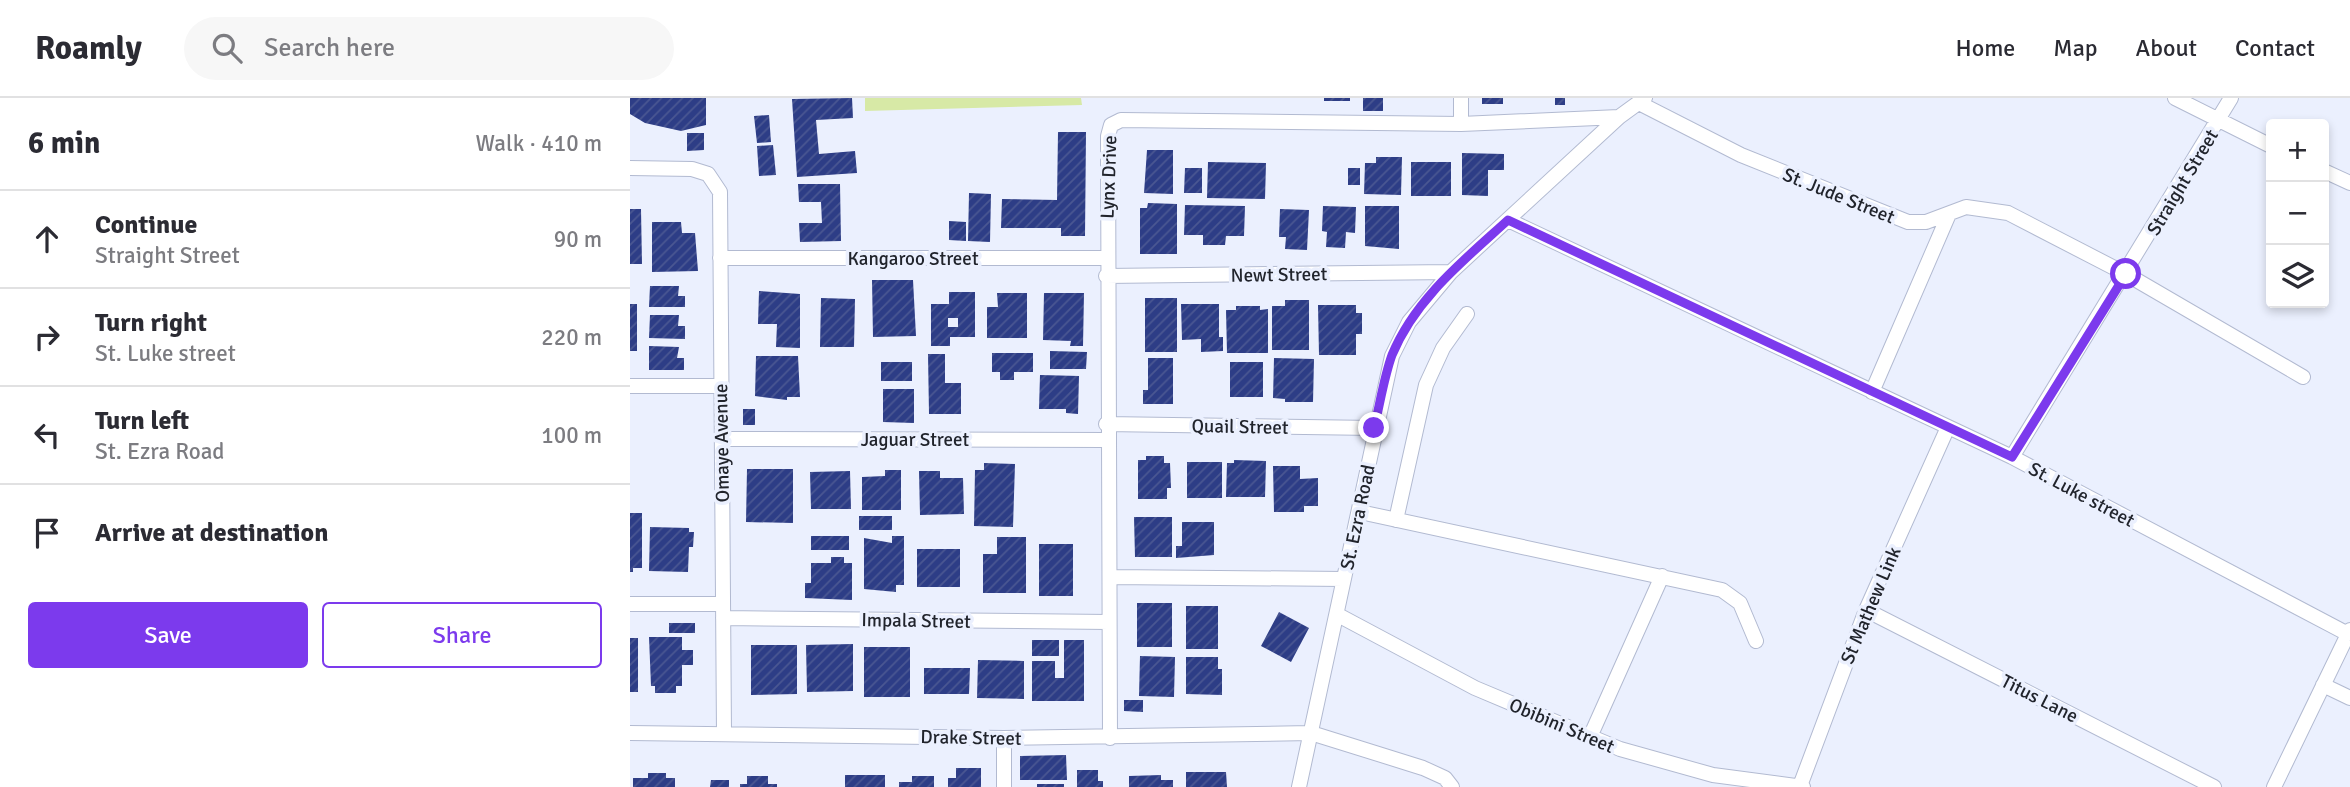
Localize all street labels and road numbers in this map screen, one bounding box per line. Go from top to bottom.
street label: Straight Street [2142,125,2224,240]
street label: Lynx Drive [1096,135,1122,219]
street label: St. Jude Street [1779,163,1898,229]
street label: Kangaroo Street [847,247,979,271]
street label: Newt Street [1231,262,1328,288]
street label: Omaye Avenue [709,383,735,503]
street label: Quail Street [1191,414,1289,440]
street label: Jaguar Street [861,428,970,452]
street label: St. Luke street [2025,457,2139,533]
street label: St. Ezra Road [1335,462,1381,572]
street label: St Mathew Link [1835,543,1907,668]
street label: Impala Street [861,608,971,634]
street label: Titus Lane [1997,669,2082,728]
street label: Obibini Street [1505,693,1618,759]
street label: Drake Street [920,725,1022,751]

